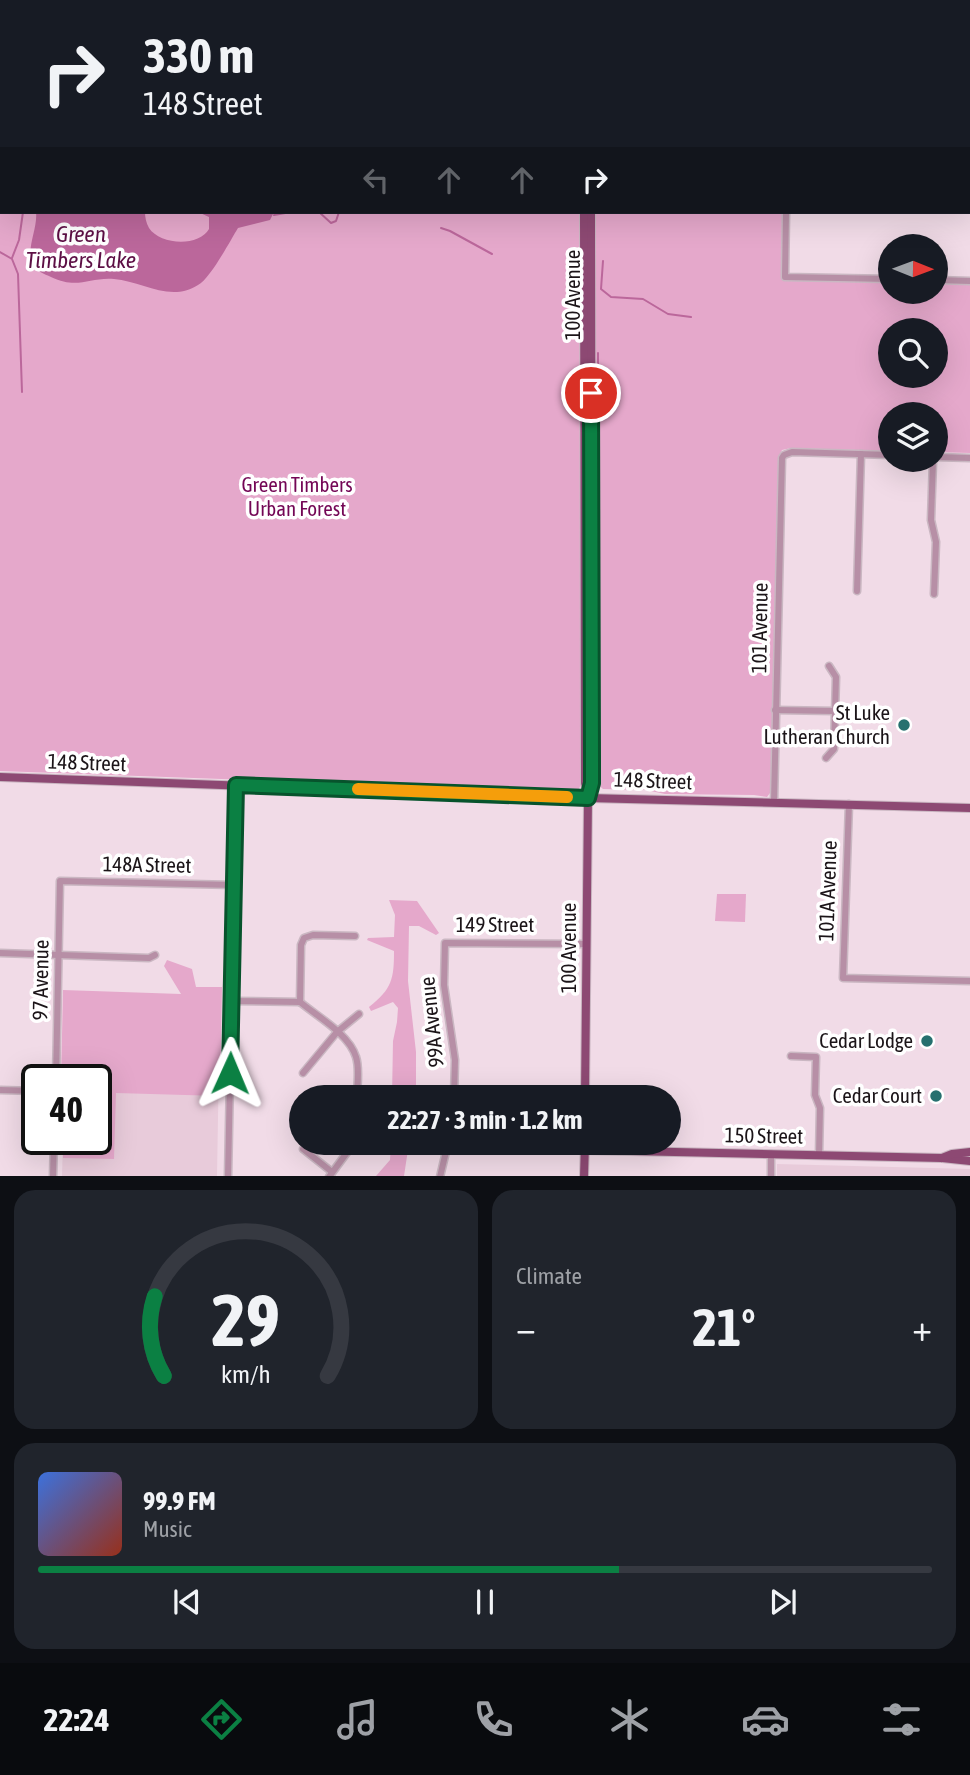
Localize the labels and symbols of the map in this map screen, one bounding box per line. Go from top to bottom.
water label: Green Timbers Lake [26,221,136,273]
north arrow [878,234,948,304]
street label: 100 Avenue [560,250,584,340]
pin [561,363,621,423]
park label: Green Timbers Urban Forest [241,472,353,520]
street label: 101 Avenue [746,582,772,673]
place label: St Luke Lutheran Church [763,700,890,748]
marker: St Luke Lutheran Church [896,717,912,733]
street label: 148 Street [47,749,127,775]
street label: 148 Street [613,767,693,793]
street label: 101A Avenue [813,840,841,942]
street label: 148A Street [102,851,192,877]
street label: 100 Avenue [556,903,580,993]
street label: 149 Street [456,912,534,936]
street label: 97 Avenue [27,939,53,1021]
street label: 99A Avenue [414,976,448,1069]
place label: Cedar Lodge [819,1028,913,1052]
marker: Cedar Lodge [919,1033,935,1049]
position arrow [193,1036,267,1110]
speed limit sign: 40 [21,1064,112,1155]
place label: Cedar Court [833,1083,922,1107]
marker: Cedar Court [928,1088,944,1104]
street label: 150 Street [725,1122,804,1148]

